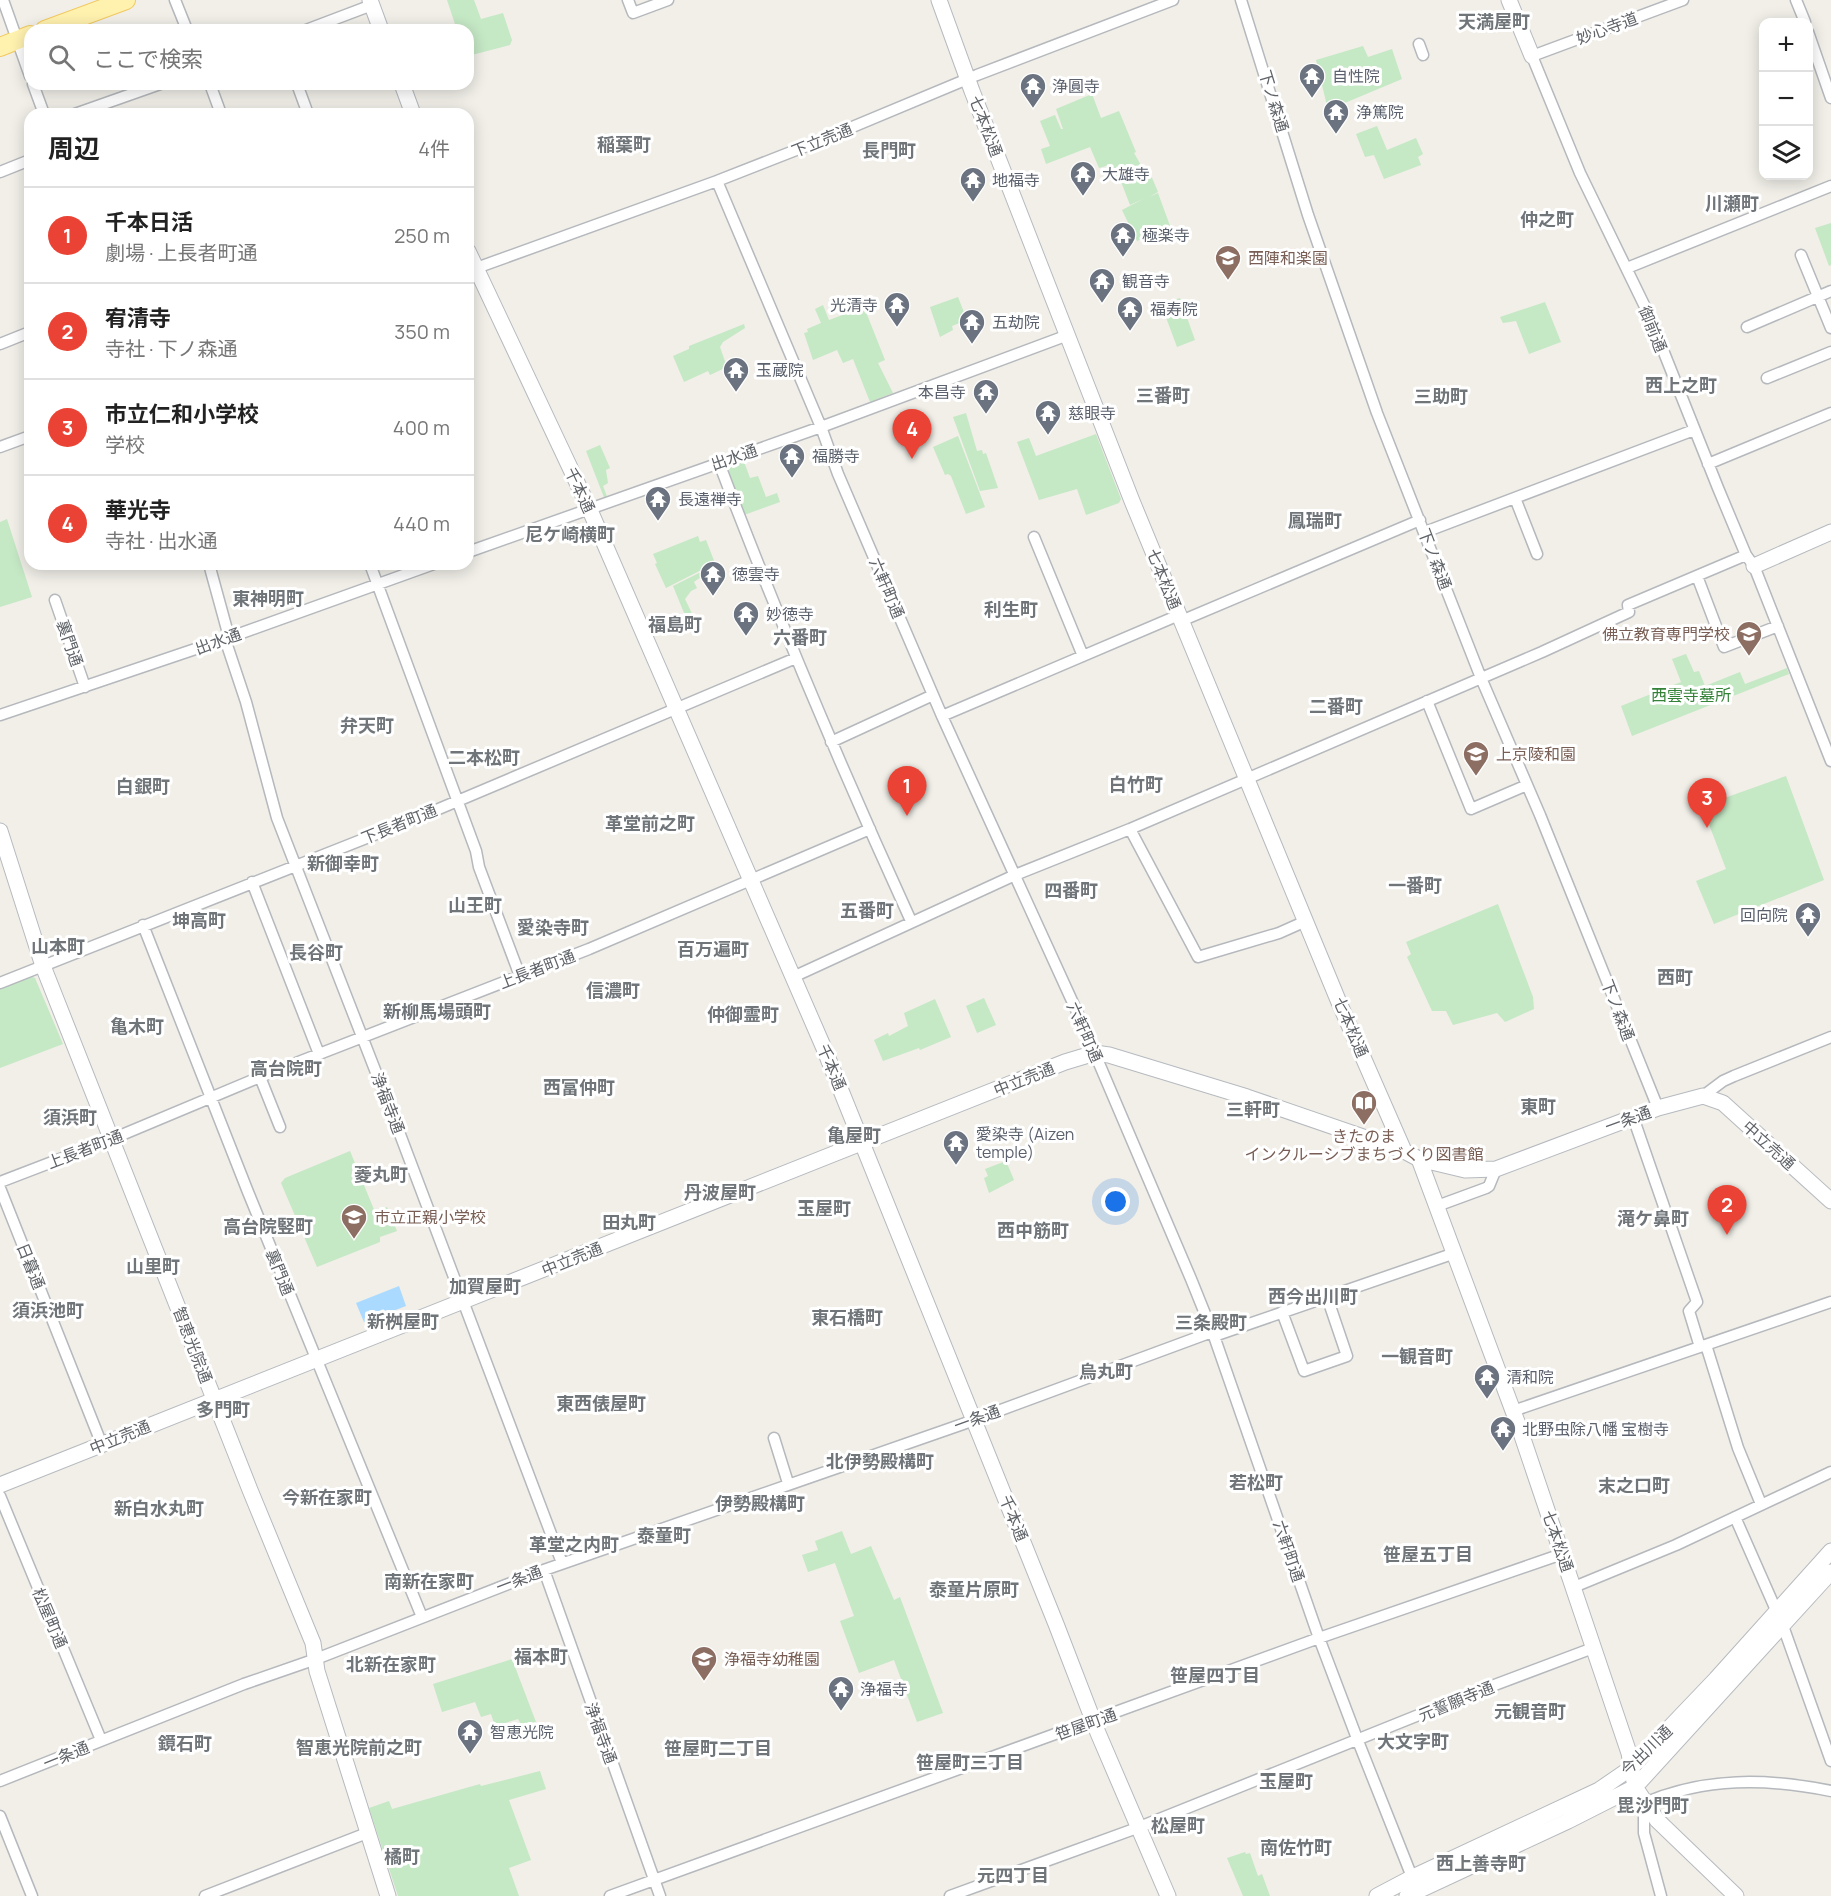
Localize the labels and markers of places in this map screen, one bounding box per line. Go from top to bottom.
temple icon: 自性院 [1297,61,1327,99]
place label: 自性院 [1332,65,1380,87]
temple icon: 浄圓寺 [1018,71,1048,109]
place label: 浄圓寺 [1052,75,1100,97]
temple icon: 浄篤院 [1321,97,1351,135]
place label: 浄篤院 [1356,101,1404,123]
temple icon: 大雄寺 [1068,159,1098,197]
place label: 大雄寺 [1102,163,1150,185]
temple icon: 地福寺 [958,165,988,203]
place label: 地福寺 [992,169,1040,191]
temple icon: 極楽寺 [1108,220,1138,258]
place label: 極楽寺 [1142,224,1190,246]
school or university icon: 西陣和楽園 [1213,243,1243,281]
place label: 西陣和楽園 [1248,247,1328,269]
temple icon: 観音寺 [1087,266,1117,304]
place label: 観音寺 [1122,270,1170,292]
temple icon: 光清寺 [882,290,912,328]
place label: 光清寺 [830,294,878,316]
temple icon: 福寿院 [1115,294,1145,332]
place label: 福寿院 [1150,298,1198,320]
temple icon: 五劫院 [957,307,987,345]
place label: 五劫院 [992,311,1040,333]
temple icon: 玉蔵院 [721,355,751,393]
place label: 玉蔵院 [756,359,804,381]
temple icon: 本昌寺 [971,377,1001,415]
place label: 本昌寺 [918,381,966,403]
temple icon: 慈眼寺 [1033,398,1063,436]
place label: 慈眼寺 [1068,402,1116,424]
pin: 4 [892,410,932,459]
temple icon: 福勝寺 [777,441,807,479]
place label: 福勝寺 [812,445,860,467]
temple icon: 長遠禅寺 [643,484,673,522]
place label: 長遠禅寺 [678,488,742,510]
temple icon: 徳雲寺 [698,559,728,597]
place label: 徳雲寺 [732,563,780,585]
temple icon: 妙徳寺 [731,599,761,637]
place label: 妙徳寺 [766,603,814,625]
school or university icon: 佛立教育専門学校 [1734,619,1764,657]
place label: 佛立教育専門学校 [1602,623,1730,645]
school or university icon: 上京陵和園 [1461,739,1491,777]
place label: 上京陵和園 [1496,743,1576,765]
pin: 1 [888,766,926,816]
pin: 3 [1688,778,1726,828]
temple icon: 回向院 [1793,900,1823,938]
place label: 回向院 [1740,904,1788,926]
library icon: きたのま インクルーシブまちづくり図書館 [1349,1088,1379,1126]
place label: 愛染寺 (Aizen temple) [976,1123,1074,1163]
place label: きたのま インクルーシブまちづくり図書館 [1244,1125,1484,1165]
temple icon: 愛染寺 (Aizen temple) [941,1128,971,1166]
pin: 2 [1708,1186,1746,1235]
school or university icon: 市立正親小学校 [339,1202,369,1240]
place label: 市立正親小学校 [374,1206,486,1228]
temple icon: 清和院 [1472,1362,1502,1400]
place label: 清和院 [1506,1366,1554,1388]
temple icon: 北野虫除八幡 宝樹寺 [1488,1414,1518,1452]
place label: 北野虫除八幡 宝樹寺 [1522,1418,1669,1440]
school or university icon: 浄福寺幼稚園 [689,1644,719,1682]
place label: 浄福寺幼稚園 [724,1648,820,1670]
temple icon: 浄福寺 [826,1674,856,1712]
place label: 浄福寺 [860,1678,908,1700]
temple icon: 智恵光院 [455,1717,485,1755]
place label: 智恵光院 [490,1721,554,1743]

